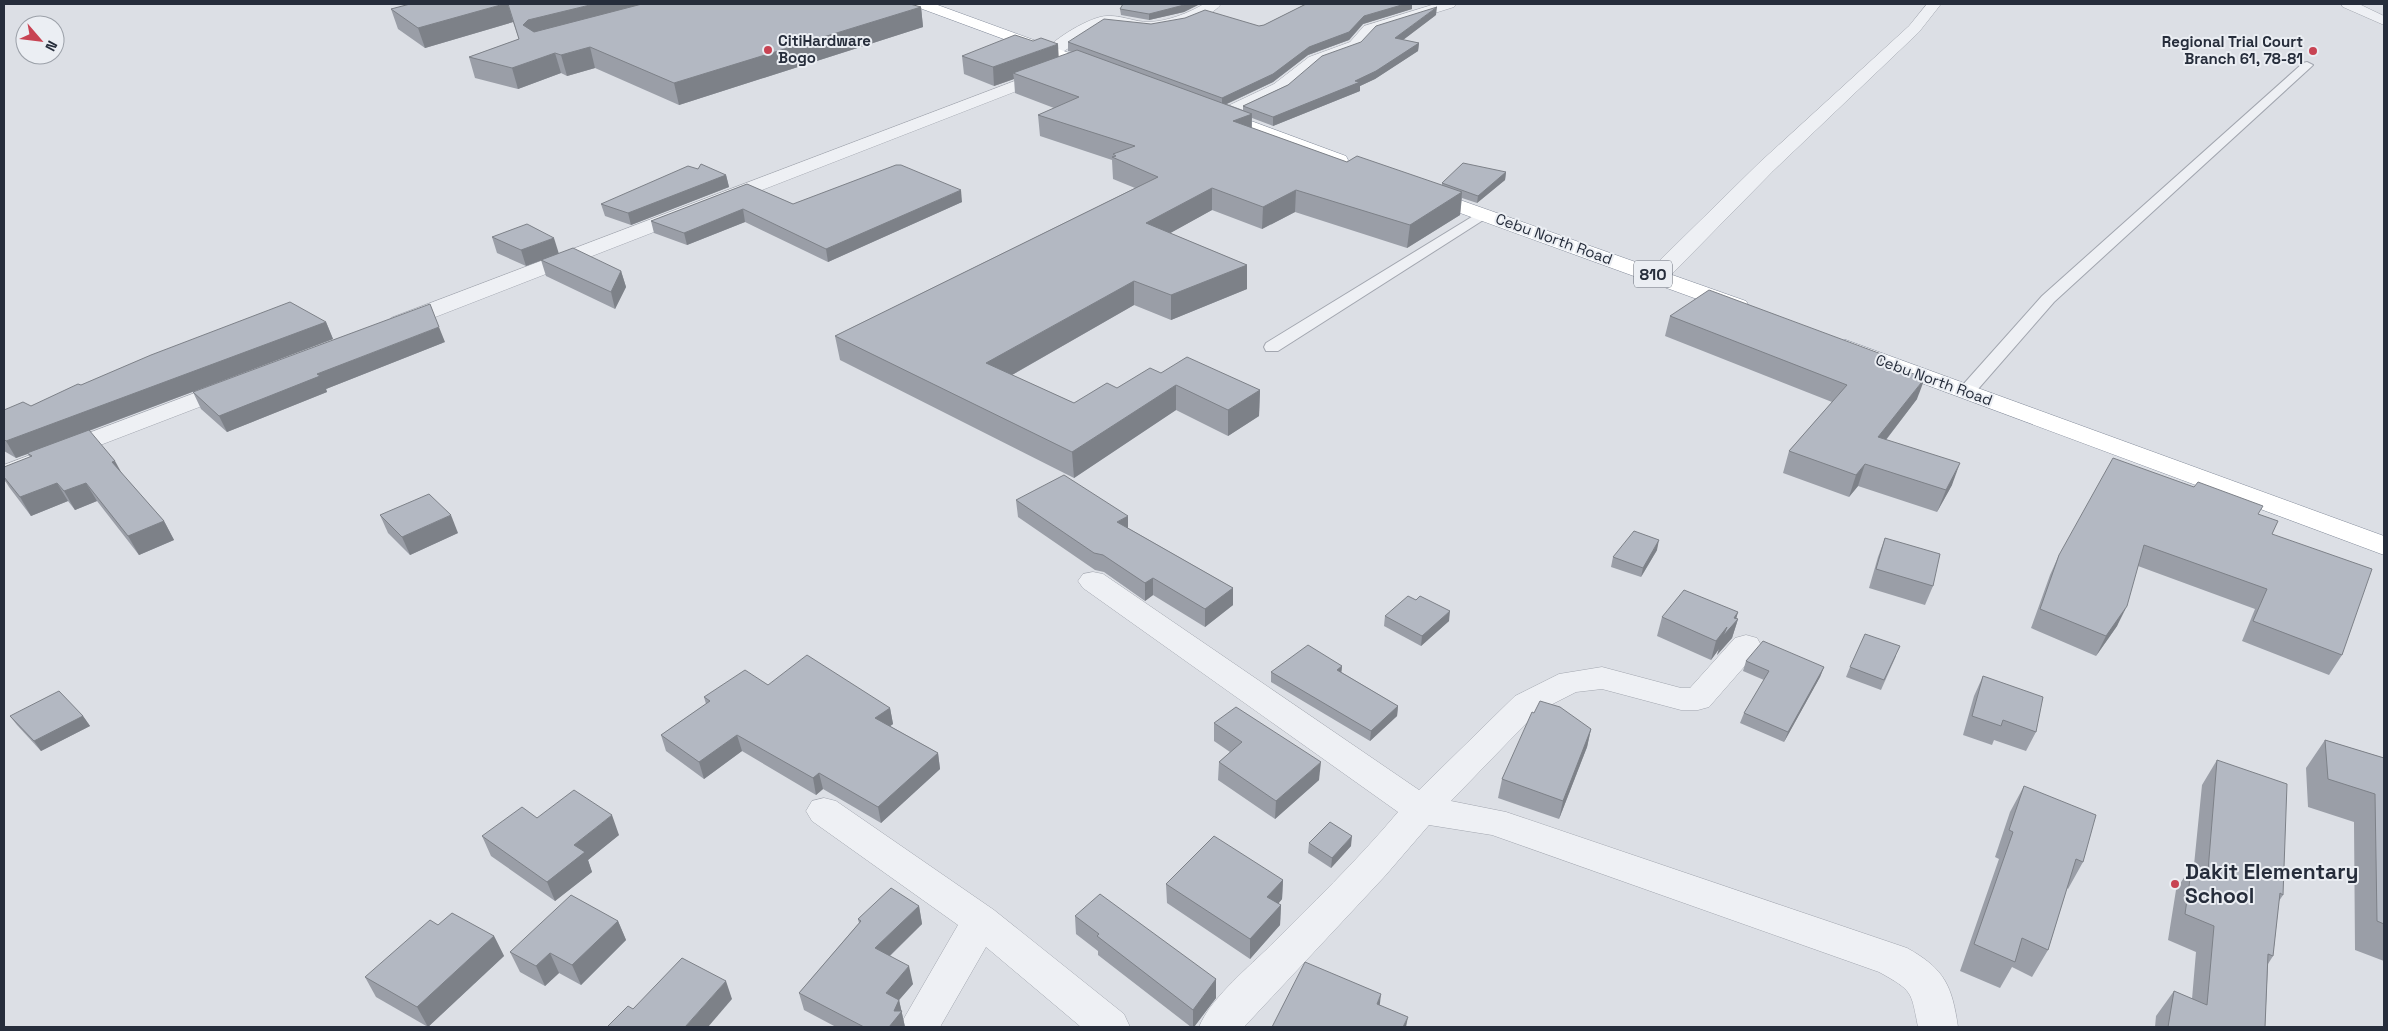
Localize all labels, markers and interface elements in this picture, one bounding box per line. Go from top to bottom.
north arrow [15,15,65,65]
place label: CitiHardware Bogo [778,31,871,67]
place label: Regional Trial Court Branch 61, 78-81 [2162,32,2303,68]
text: N [41,38,62,54]
marker: CitiHardware Bogo [762,44,774,56]
marker: Regional Trial Court Branch 61, 78-81 [2307,45,2319,57]
street label: Cebu North Road [1493,209,1615,268]
road number: 810 [1634,260,1672,288]
street label: Cebu North Road [1873,350,1995,409]
place label: Dakit Elementary School [2185,858,2358,909]
marker: Dakit Elementary School [2169,878,2181,890]

